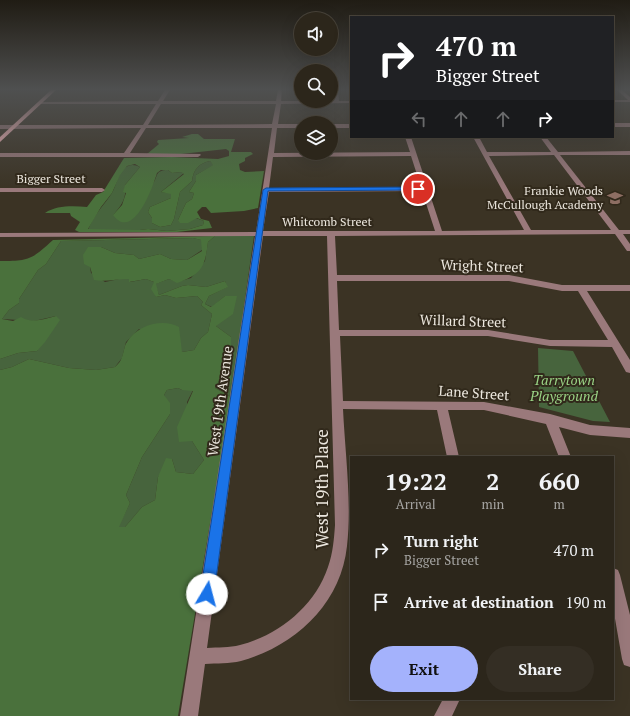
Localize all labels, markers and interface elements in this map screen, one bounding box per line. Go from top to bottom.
map controls [294,12,338,160]
button: sound [294,12,338,56]
text: 470 m [436,27,517,64]
icon: right [370,32,422,84]
text: Bigger Street [436,63,540,87]
button: search [294,64,338,108]
icon: left [408,108,430,130]
icon: ahead [450,108,472,130]
icon: ahead [492,108,514,130]
icon: right [534,108,556,130]
button: layers [294,116,338,160]
street label: Bigger Street [16,171,86,186]
pin [401,172,435,206]
icon: arrive [407,178,429,200]
place label: Frankie Woods McCullough Academy [487,183,604,212]
school or university icon: Frankie Woods McCullough Academy [606,189,624,207]
street label: Whitcomb Street [282,214,373,229]
street label: Wright Street [440,255,525,276]
street label: Willard Street [419,309,507,332]
street label: West 19th Avenue [202,345,237,457]
park label: Tarrytown Playground [529,370,598,405]
street label: Lane Street [438,381,511,405]
street label: West 19th Place [310,429,333,549]
text: 19:22 [384,465,447,497]
text: 2 [486,465,500,497]
text: 660 [539,465,579,497]
text: Arrival [396,495,436,513]
text: min [481,495,504,513]
text: m [554,495,565,513]
text: Turn right [404,531,479,551]
icon: right [370,539,392,561]
text: 470 m [553,540,594,560]
text: Bigger Street [404,551,479,569]
position arrow [186,573,228,615]
icon: arrive [370,591,392,613]
text: Arrive at destination [404,592,554,612]
text: 190 m [566,592,606,612]
button: Exit [370,646,478,692]
button: Share [486,646,594,692]

